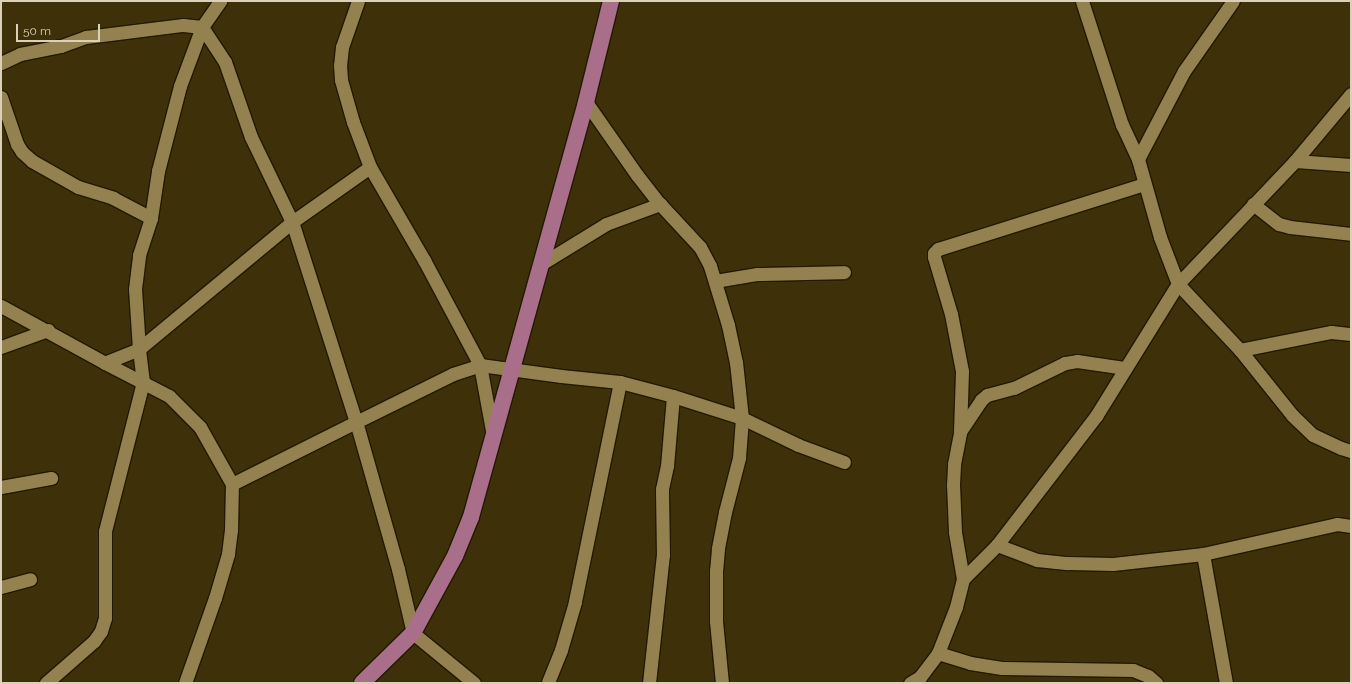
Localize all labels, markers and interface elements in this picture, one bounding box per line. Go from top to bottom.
scale bar [18,16,102,42]
text: 50 m [23,24,51,38]

